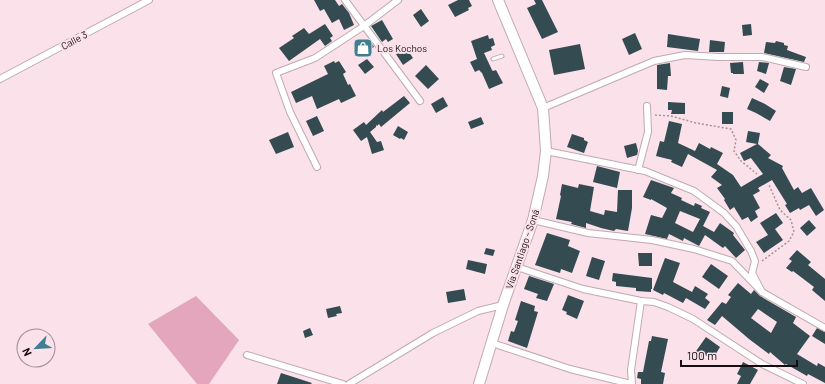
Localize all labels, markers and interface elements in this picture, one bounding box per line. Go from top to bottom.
street label: Calle 3 [59,28,89,52]
shop icon: Los Kochos [352,37,374,59]
place label: Los Kochos [377,42,427,54]
street label: Vía Santiago - Soná [503,208,541,290]
north arrow [16,328,56,368]
scale bar [681,342,797,368]
text: N [19,346,34,359]
text: 100 m [687,348,717,362]

